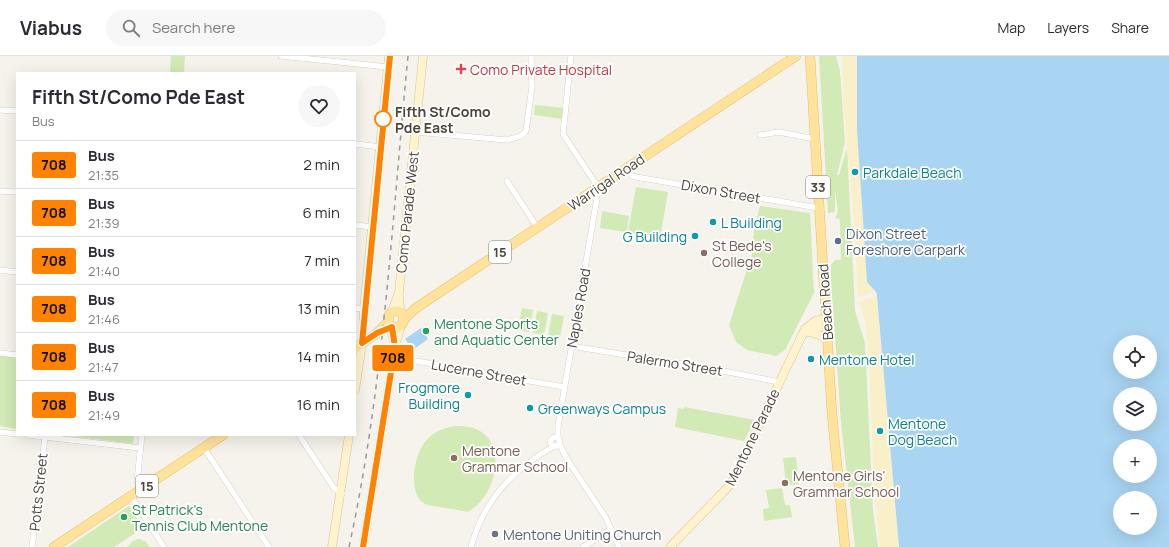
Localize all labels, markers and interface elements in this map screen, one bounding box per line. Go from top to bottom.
search box [106,10,386,46]
text: Viabus [20,15,82,41]
icon: search [120,17,142,39]
text: Search here [152,17,235,38]
text: Map [997,18,1025,37]
text: Layers [1047,18,1089,37]
text: Share [1111,18,1149,37]
place label: Como Private Hospital [470,60,612,79]
marker: Como Private Hospital [455,63,467,75]
text: Fifth St/Como Pde East [32,84,245,110]
button: heart [298,85,340,127]
place label: Fifth St/Como Pde East [395,102,491,137]
marker: Fifth St/Como Pde East [374,110,392,128]
text: Bus [32,112,55,130]
text: Bus [88,145,115,166]
street label: Warrigal Road [564,149,648,215]
street label: Como Parade West [391,150,423,274]
text: 2 min [303,154,340,175]
text: 708 [41,155,67,174]
place label: Parkdale Beach [863,163,962,182]
text: 21:35 [88,166,119,184]
marker: Parkdale Beach [850,167,860,177]
street label: Dixon Street [680,175,763,207]
road number: 33 [806,176,830,198]
text: Bus [88,193,115,214]
text: 6 min [303,202,340,223]
text: 708 [41,203,67,222]
place label: L Building [721,213,782,232]
text: 21:39 [88,214,120,232]
marker: L Building [708,217,718,227]
place label: Dixon Street Foreshore Carpark [846,224,966,259]
place label: G Building [623,227,687,246]
marker: G Building [690,231,700,241]
place label: St Bede's College [712,236,772,271]
marker: Dixon Street Foreshore Carpark [833,236,843,246]
text: Bus [88,241,115,262]
road number: 15 [489,241,511,263]
marker: St Bede's College [699,248,709,258]
text: 7 min [304,250,340,271]
text: 708 [41,251,67,270]
text: 21:40 [88,262,120,280]
street label: Beach Road [813,263,837,341]
street label: Naples Road [562,267,594,349]
text: Bus [88,289,115,310]
text: 13 min [298,298,340,319]
text: 708 [41,299,67,318]
text: 21:46 [88,310,120,328]
place label: Mentone Sports and Aquatic Center [434,314,559,349]
marker: Mentone Sports and Aquatic Center [421,326,431,336]
map controls [1113,335,1157,535]
button: locate [1113,335,1157,379]
text: Bus [88,337,115,358]
line badge: 708 [370,345,416,371]
text: 14 min [297,346,340,367]
street label: Palermo Street [626,346,724,380]
text: 708 [41,347,67,366]
text: 708 [380,348,406,367]
place label: Mentone Hotel [819,350,915,369]
street label: Lucerne Street [430,354,529,390]
marker: Mentone Hotel [806,354,816,364]
text: 21:47 [88,358,119,376]
place label: Frogmore Building [398,378,460,413]
text: Bus [88,385,115,406]
street label: Mentone Parade [720,385,784,489]
button: layers [1113,387,1157,431]
marker: Frogmore Building [463,390,473,400]
text: 16 min [297,394,340,415]
text: 708 [41,395,67,414]
place label: Greenways Campus [538,399,666,418]
marker: Greenways Campus [525,403,535,413]
text: 21:49 [88,406,120,424]
place label: Mentone Dog Beach [888,414,957,449]
marker: Mentone Dog Beach [875,426,885,436]
button: + [1113,439,1157,483]
place label: Mentone Grammar School [462,441,568,476]
street label: Potts Street [24,452,52,532]
marker: Mentone Grammar School [449,453,459,463]
place label: Mentone Girls' Grammar School [793,466,899,501]
road number: 15 [136,475,158,497]
marker: Mentone Girls' Grammar School [780,478,790,488]
button: − [1113,491,1157,535]
place label: St Patrick's Tennis Club Mentone [132,500,268,535]
marker: St Patrick's Tennis Club Mentone [119,512,129,522]
place label: Mentone Uniting Church [503,525,661,544]
marker: Mentone Uniting Church [490,529,500,539]

